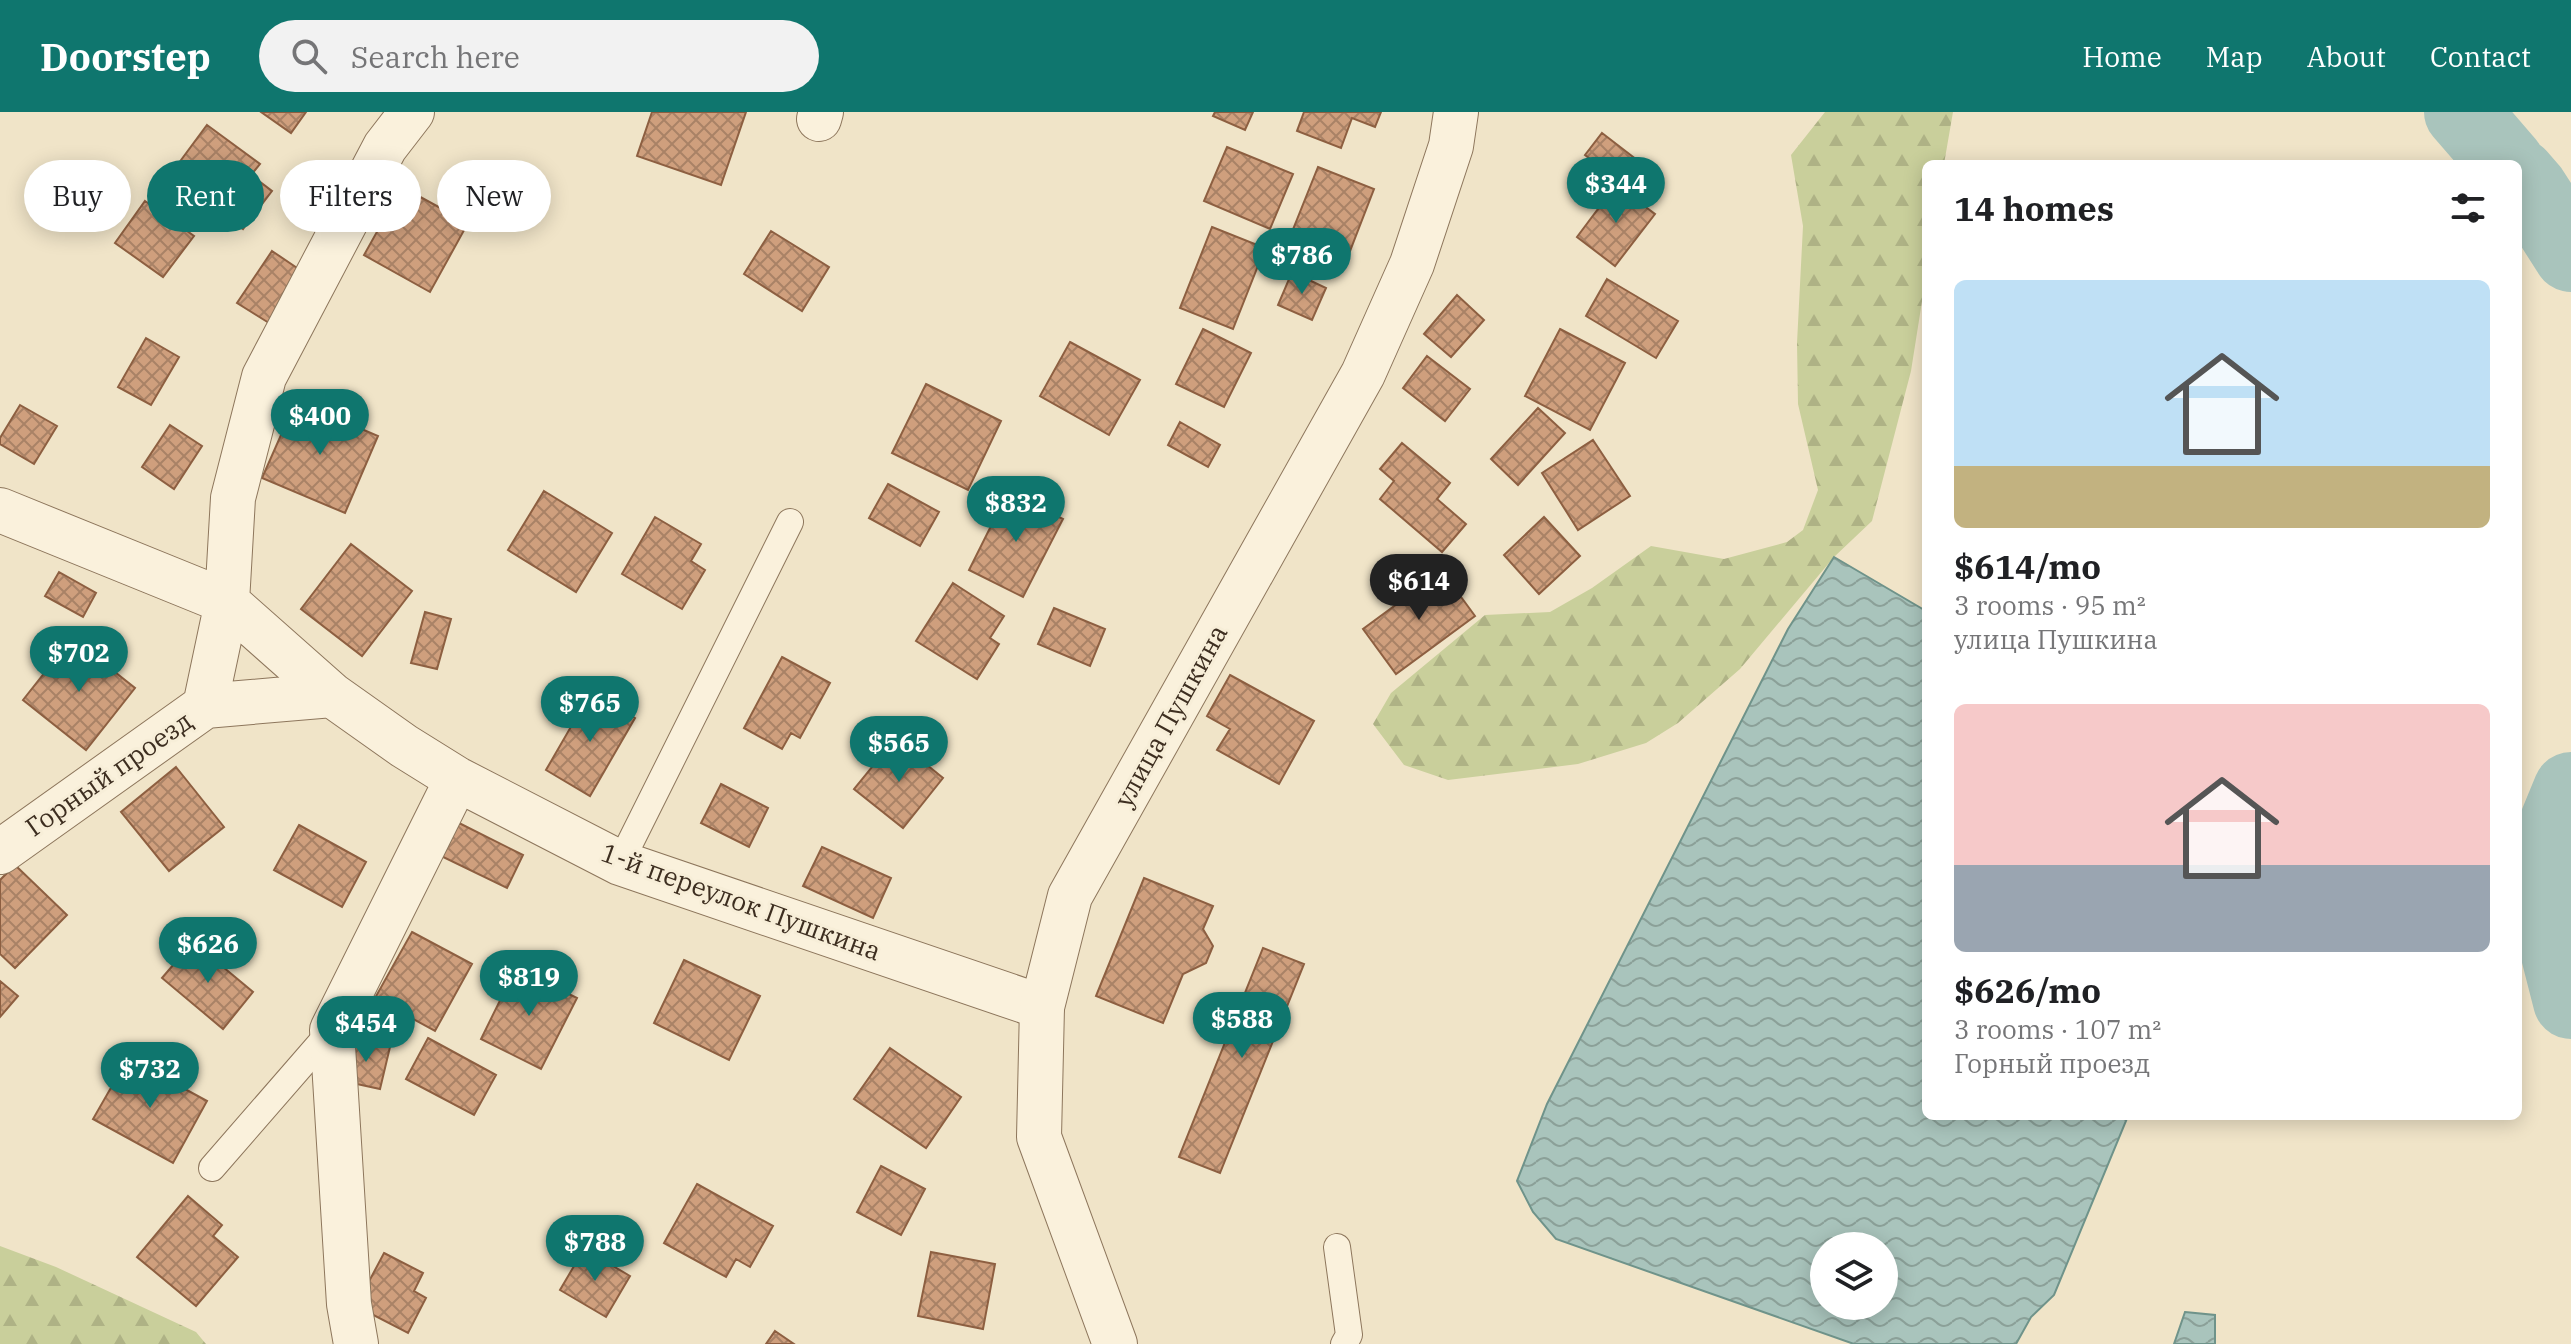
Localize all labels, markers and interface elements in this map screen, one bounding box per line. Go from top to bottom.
search box [259,20,819,92]
text: Doorstep [40,32,211,81]
icon: search [287,34,331,78]
text: Search here [351,37,520,76]
text: Home [2082,38,2162,75]
text: Map [2206,38,2263,75]
text: About [2307,38,2386,75]
text: Contact [2430,38,2531,75]
pin: $344 [1569,157,1663,225]
chip: Buy [24,160,131,232]
chip: Rent [147,160,264,232]
chip: Filters [280,160,421,232]
chip: New [437,160,551,232]
text: $344 [1585,166,1647,200]
text: 14 homes [1954,186,2114,230]
icon: filters [2446,186,2490,230]
pin: $786 [1255,228,1349,296]
text: $786 [1271,237,1333,271]
icon: home [2150,332,2294,476]
pin: $400 [273,389,367,457]
text: $400 [289,398,351,432]
pin: $832 [969,476,1063,544]
text: $832 [985,485,1047,519]
text: $614/mo [1954,544,2101,588]
pin: $614 [1372,554,1466,622]
text: $614 [1388,563,1450,597]
text: 3 rooms · 95 m² [1954,588,2146,622]
street label: улица Пушкина [1106,618,1234,813]
text: улица Пушкина [1954,622,2158,656]
pin: $702 [32,626,126,694]
text: $702 [48,635,110,669]
pin: $765 [543,676,637,744]
text: $765 [559,685,621,719]
street label: Горный проезд [18,703,198,843]
pin: $565 [852,716,946,784]
text: $565 [868,725,930,759]
icon: home [2150,756,2294,900]
street label: 1-й переулок Пушкина [597,835,886,967]
pin: $626 [161,917,255,985]
text: $626 [177,926,239,960]
pin: $819 [482,950,576,1018]
text: $819 [498,959,560,993]
text: $626/mo [1954,968,2101,1012]
pin: $588 [1195,992,1289,1060]
pin: $454 [319,996,413,1064]
text: $588 [1211,1001,1273,1035]
text: $454 [335,1005,397,1039]
text: 3 rooms · 107 m² [1954,1012,2161,1046]
pin: $732 [103,1042,197,1110]
text: Горный проезд [1954,1046,2150,1080]
text: $732 [119,1051,181,1085]
pin: $788 [548,1215,642,1283]
text: $788 [564,1224,626,1258]
map controls [1810,1232,1898,1320]
button: layers [1810,1232,1898,1320]

